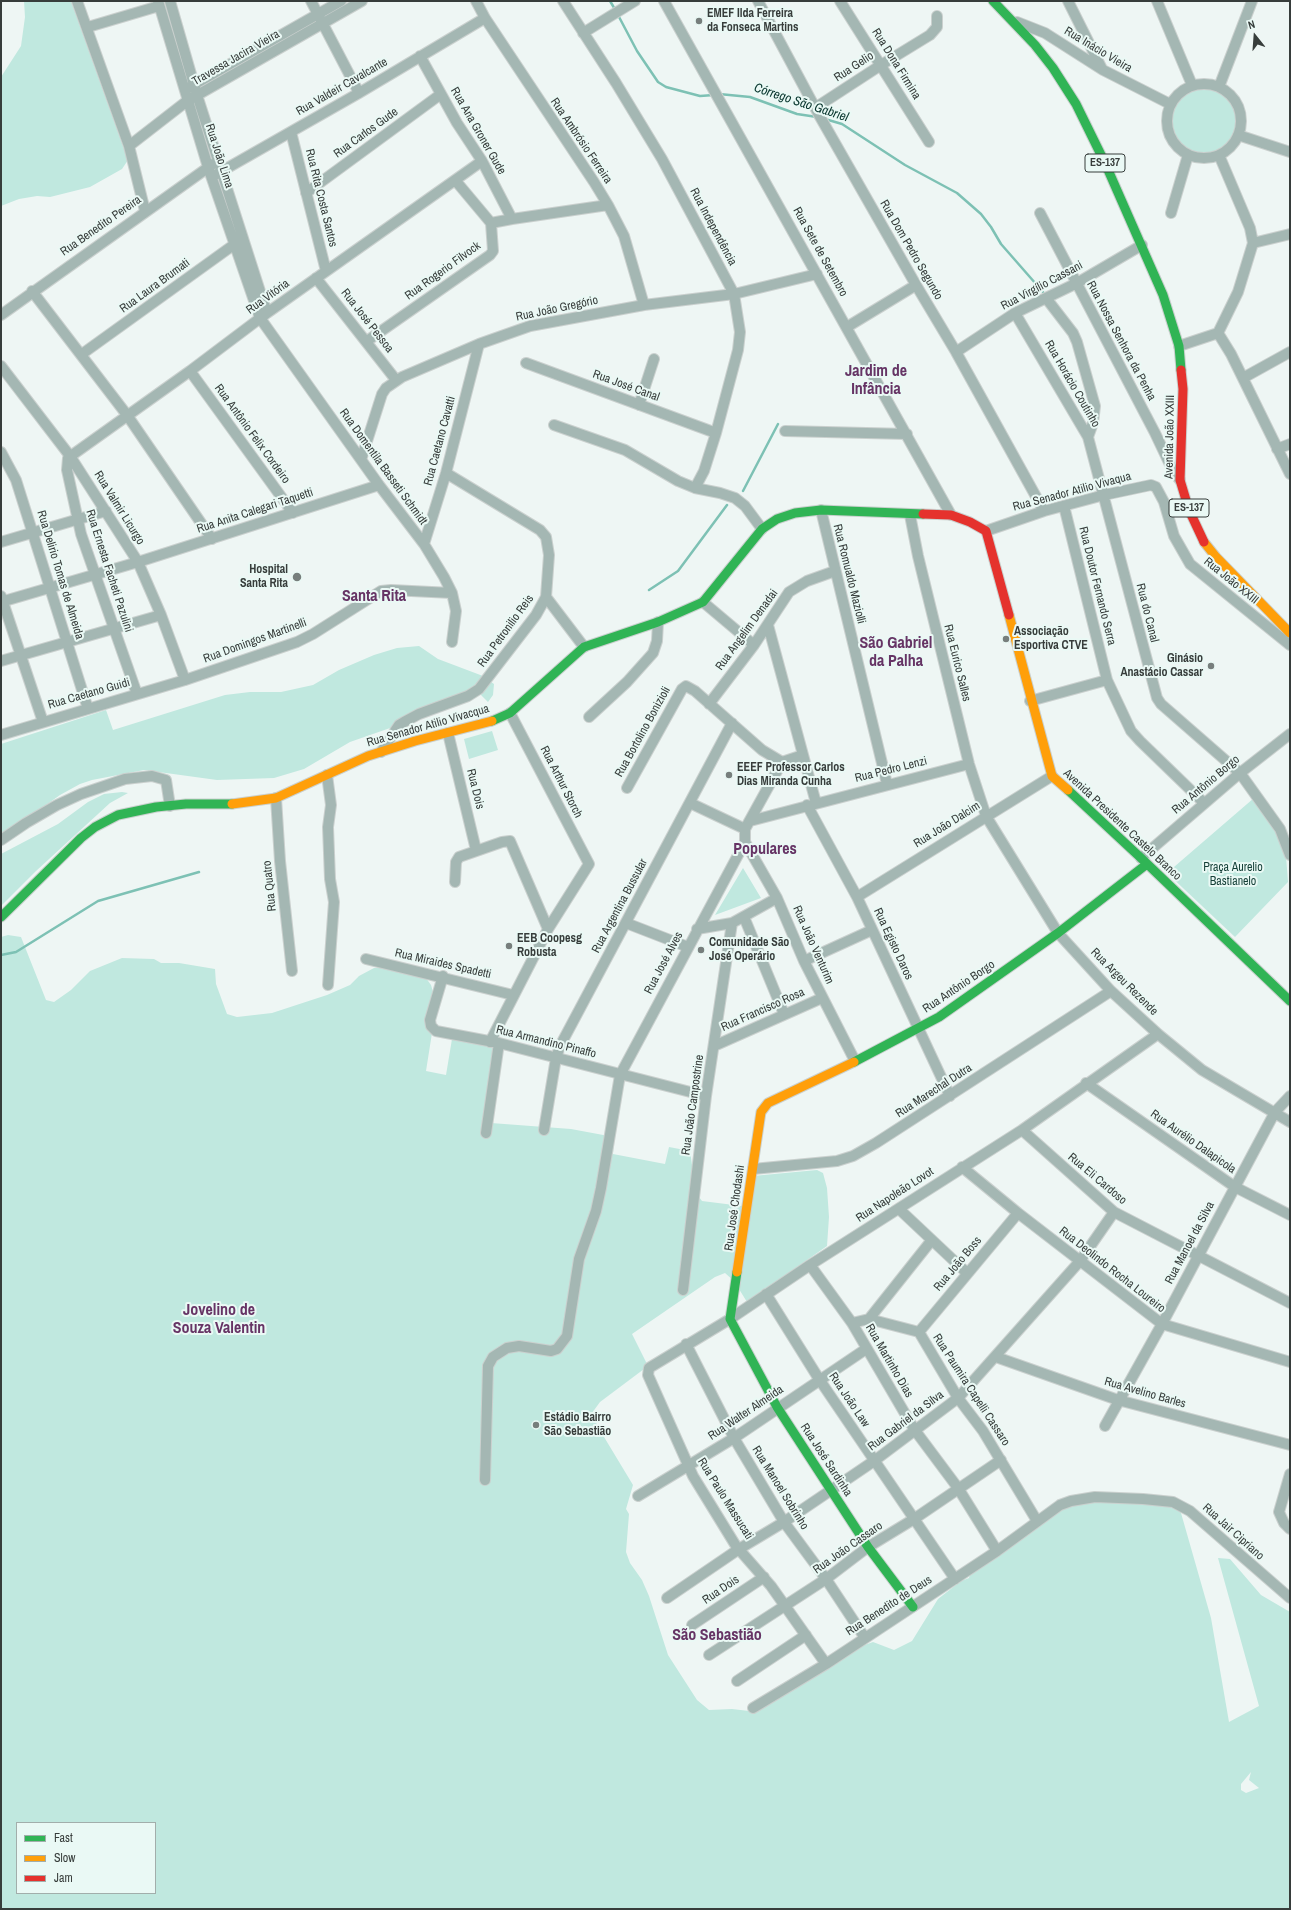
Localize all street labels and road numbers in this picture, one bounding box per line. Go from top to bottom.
street label: Rua Inácio Vieira [1062,24,1134,76]
street label: Rua Dona Firmina [868,26,924,102]
street label: Travessa Jacira Vieira [190,27,282,89]
street label: Rua Gelio [832,49,876,85]
street label: Rua Valdeir Cavalcante [294,55,390,119]
street label: Rua Ana Groner Gude [447,85,509,177]
street label: Rua Ambrósio Ferreira [547,95,615,187]
street label: Rua Carlos Gude [331,105,401,161]
street label: Rua João Lima [202,122,236,190]
street label: Rua Rita Costa Santos [302,147,340,249]
road number: ES-137 [1085,154,1125,172]
street label: Rua Independência [686,186,740,268]
street label: Rua Benedito Pereira [58,193,144,259]
street label: Rua Dom Pedro Segundo [877,198,945,302]
street label: Rua Sete de Setembro [789,205,851,299]
street label: Rua Rogerio Filvock [402,239,484,303]
street label: Rua Laura Brumati [117,256,193,316]
street label: Rua Virgílio Cassani [999,258,1085,314]
street label: Rua Vitória [244,277,292,317]
street label: Rua Nossa Senhora da Penha [1083,279,1159,403]
street label: Rua José Pessoa [338,286,396,356]
street label: Rua João Gregório [515,293,599,325]
street label: Rua Horácio Coutinho [1041,338,1103,430]
street label: Rua José Canal [591,367,661,405]
street label: Rua Antônio Felix Cordeiro [211,382,293,486]
street label: Rua Caetano Cavatti [421,395,459,487]
street label: Avenida João XXIII [1162,395,1178,479]
street label: Rua Domentila Basseti Schmidt [336,406,430,528]
street label: Rua Valmir Licurgo [91,469,147,547]
street label: Rua Senador Atilio Vivaqua [1011,469,1133,515]
street label: Rua Anita Calegari Taquetti [195,485,315,537]
road number: ES-137 [1169,499,1209,517]
street label: Rua Ernesta Facheti Pazulini [82,508,136,634]
street label: Rua Delirio Tomas de Almeida [34,509,86,641]
street label: Rua Romualdo Maziolli [830,523,868,625]
street label: Rua Doutor Fernando Serra [1075,525,1119,647]
street label: Rua João XXIII [1201,555,1261,607]
street label: Rua do Canal [1133,582,1161,644]
street label: Rua Angelim Denadai [713,587,781,673]
street label: Rua Petronilio Reis [475,592,537,670]
street label: Rua Domingos Martinelli [201,616,309,666]
street label: Rua Eurico Salles [940,623,974,703]
street label: Rua Caetano Guidi [46,675,132,713]
street label: Rua Bortolino Bonizioli [612,684,674,780]
street label: Rua Senador Atilio Vivacqua [365,702,491,750]
street label: Rua Arthur Storch [537,744,585,820]
street label: Rua Antônio Borgo [1169,753,1243,817]
street label: Rua Pedro Lenzi [853,754,929,786]
street label: Avenida Presidente Castelo Branco [1060,766,1184,884]
street label: Rua Dois [463,767,487,811]
street label: Rua João Dalcim [911,799,983,851]
street label: Rua Argentina Bussular [589,856,651,956]
street label: Rua Quatro [260,860,280,912]
street label: Rua João Venturim [789,904,837,986]
street label: Rua Egisto Daros [870,906,916,982]
street label: Rua José Alves [642,929,686,997]
street label: Rua Argeu Rezende [1087,945,1161,1019]
street label: Rua Miraides Spadetti [393,946,493,982]
street label: Rua Antônio Borgo [920,958,998,1016]
street label: Rua Francisco Rosa [719,985,807,1035]
street label: Rua Armandino Pinaffo [494,1023,598,1061]
street label: Rua João Campostrine [679,1054,707,1156]
street label: Rua Marechal Dutra [893,1061,975,1121]
street label: Rua Aurélio Dalapicola [1147,1107,1239,1177]
street label: Rua Eli Cardoso [1065,1150,1129,1208]
street label: Rua José Chodashi [722,1164,748,1252]
street label: Rua Napoleão Lovot [853,1165,937,1225]
street label: Rua Manoel da Silva [1162,1199,1218,1287]
street label: Rua Deolindo Rocha Loureiro [1056,1224,1168,1316]
street label: Rua João Boss [931,1234,985,1294]
street label: Rua Martinho Dias [862,1322,916,1400]
street label: Rua Paumira Capelli Cassaro [929,1331,1013,1449]
street label: Rua João Law [825,1370,873,1430]
street label: Rua Avelino Barles [1103,1374,1187,1412]
street label: Rua Walter Almeida [706,1383,786,1443]
street label: Rua Gabriel da Silva [865,1388,947,1454]
street label: Rua José Sardinha [797,1421,855,1499]
street label: Rua Manoel Sobrinho [749,1444,811,1532]
street label: Rua Paulo Massucati [694,1456,756,1542]
street label: Rua Jair Cipriano [1199,1501,1267,1563]
street label: Rua João Cassaro [810,1519,886,1577]
street label: Rua Dois [700,1573,742,1607]
street label: Rua Benedito de Deus [843,1573,935,1639]

